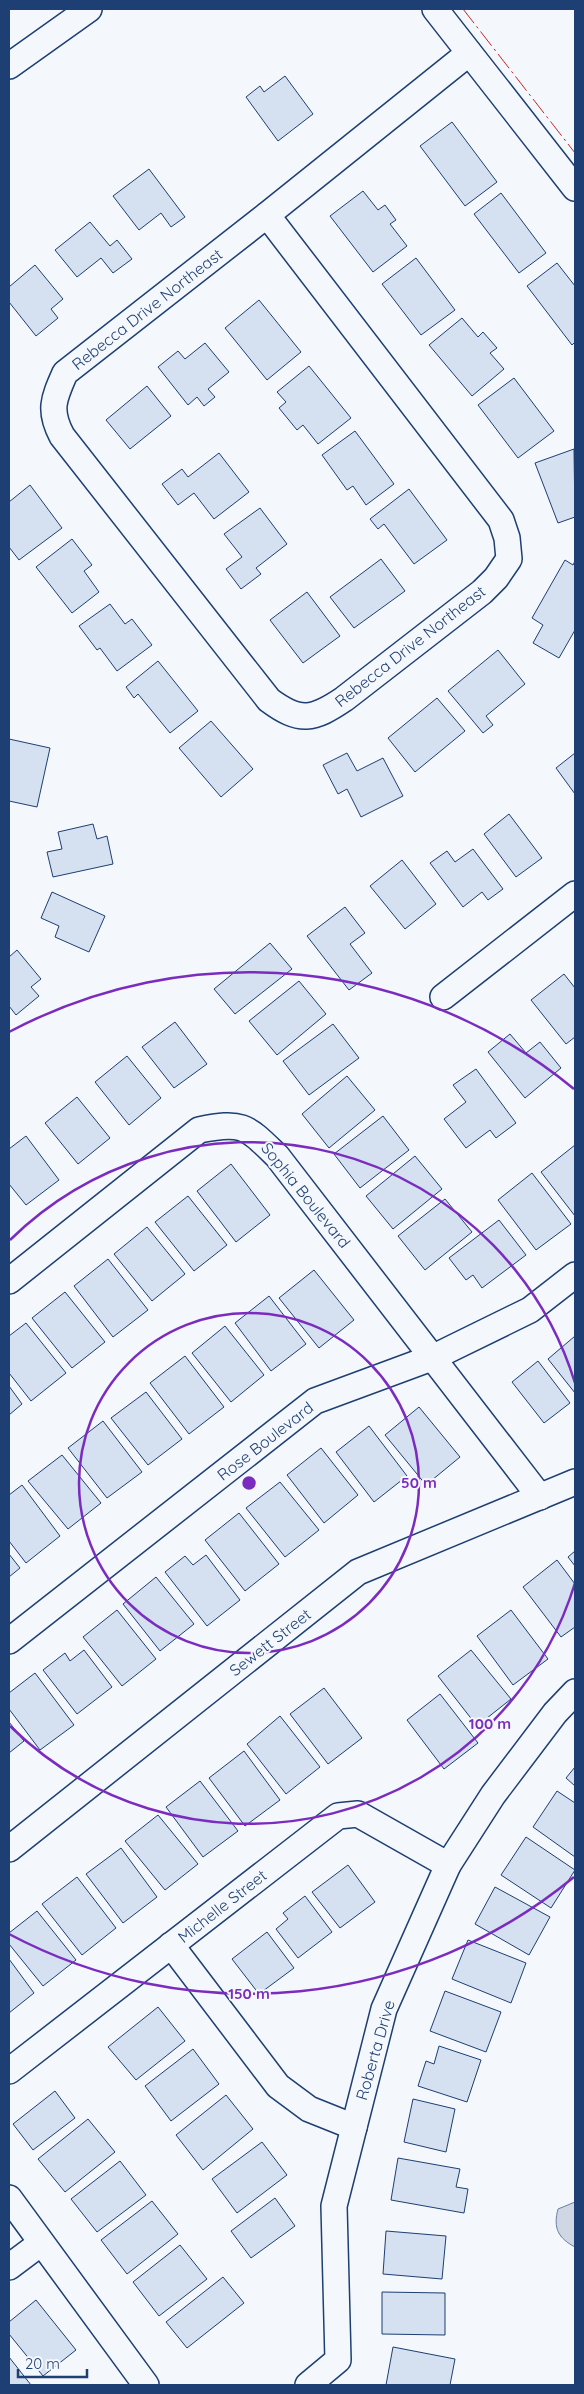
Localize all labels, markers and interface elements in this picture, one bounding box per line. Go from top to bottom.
street label: Rebecca Drive Northeast [68,244,226,374]
street label: Rebecca Drive Northeast [331,581,489,711]
street label: Sophia Boulevard [257,1138,355,1252]
street label: Rose Boulevard [213,1397,317,1485]
text: 50 m [401,1473,437,1492]
centre of rings [240,1474,258,1492]
street label: Sewett Street [225,1604,315,1680]
text: 100 m [469,1714,511,1733]
street label: Michelle Street [174,1865,270,1947]
text: 150 m [228,1984,270,2003]
street label: Roberta Drive [351,1998,399,2102]
scale bar [18,2346,86,2378]
text: 20 m [25,2354,60,2373]

